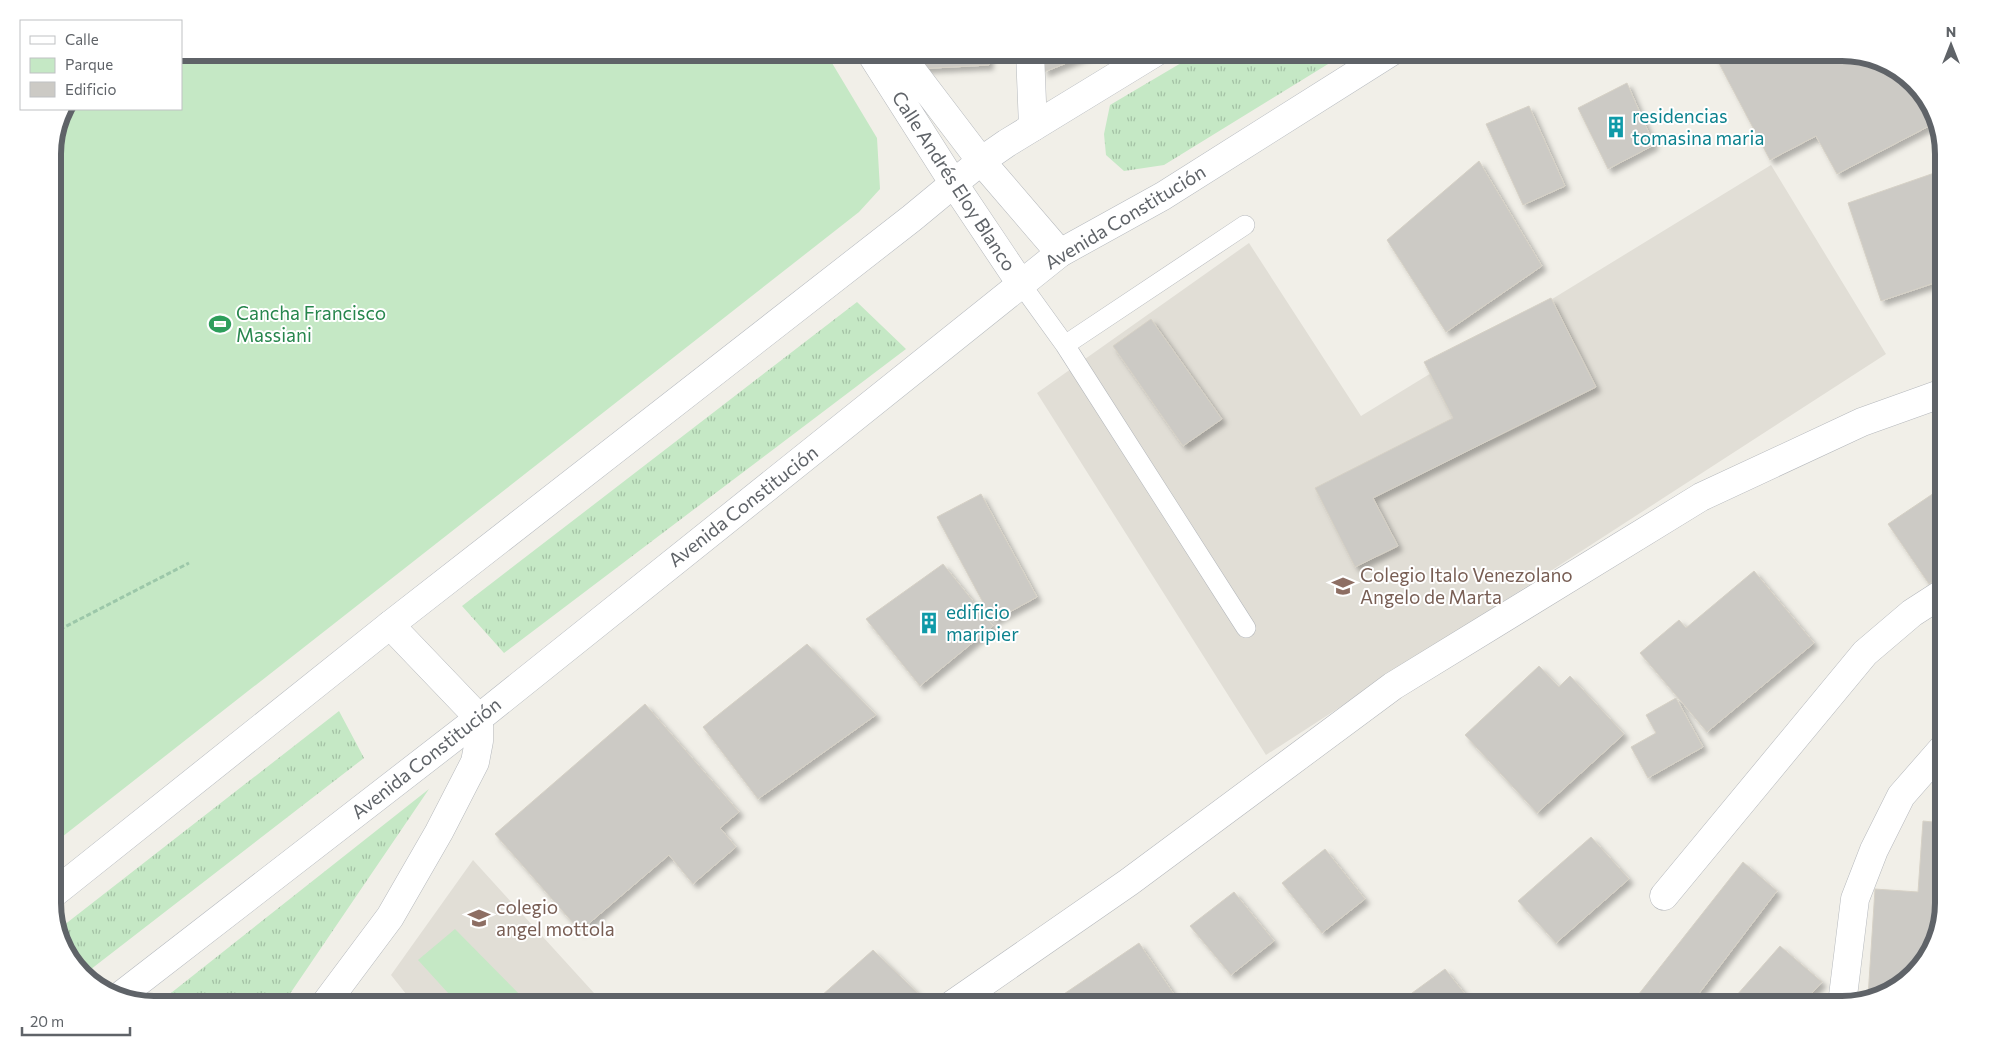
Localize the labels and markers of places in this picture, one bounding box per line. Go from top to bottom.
place label: residencias tomasina maria [1632,104,1764,149]
building icon: residencias tomasina maria [1603,114,1629,140]
place label: Cancha Francisco Massiani [236,301,386,346]
sports icon: Cancha Francisco Massiani [207,311,233,337]
place label: Colegio Italo Venezolano Angelo de Marta [1360,563,1573,608]
school or university icon: Colegio Italo Venezolano Angelo de Marta [1330,573,1356,599]
place label: edificio maripier [946,600,1019,645]
building icon: edificio maripier [916,610,942,636]
place label: colegio angel mottola [496,895,615,940]
school or university icon: colegio angel mottola [466,905,492,931]

